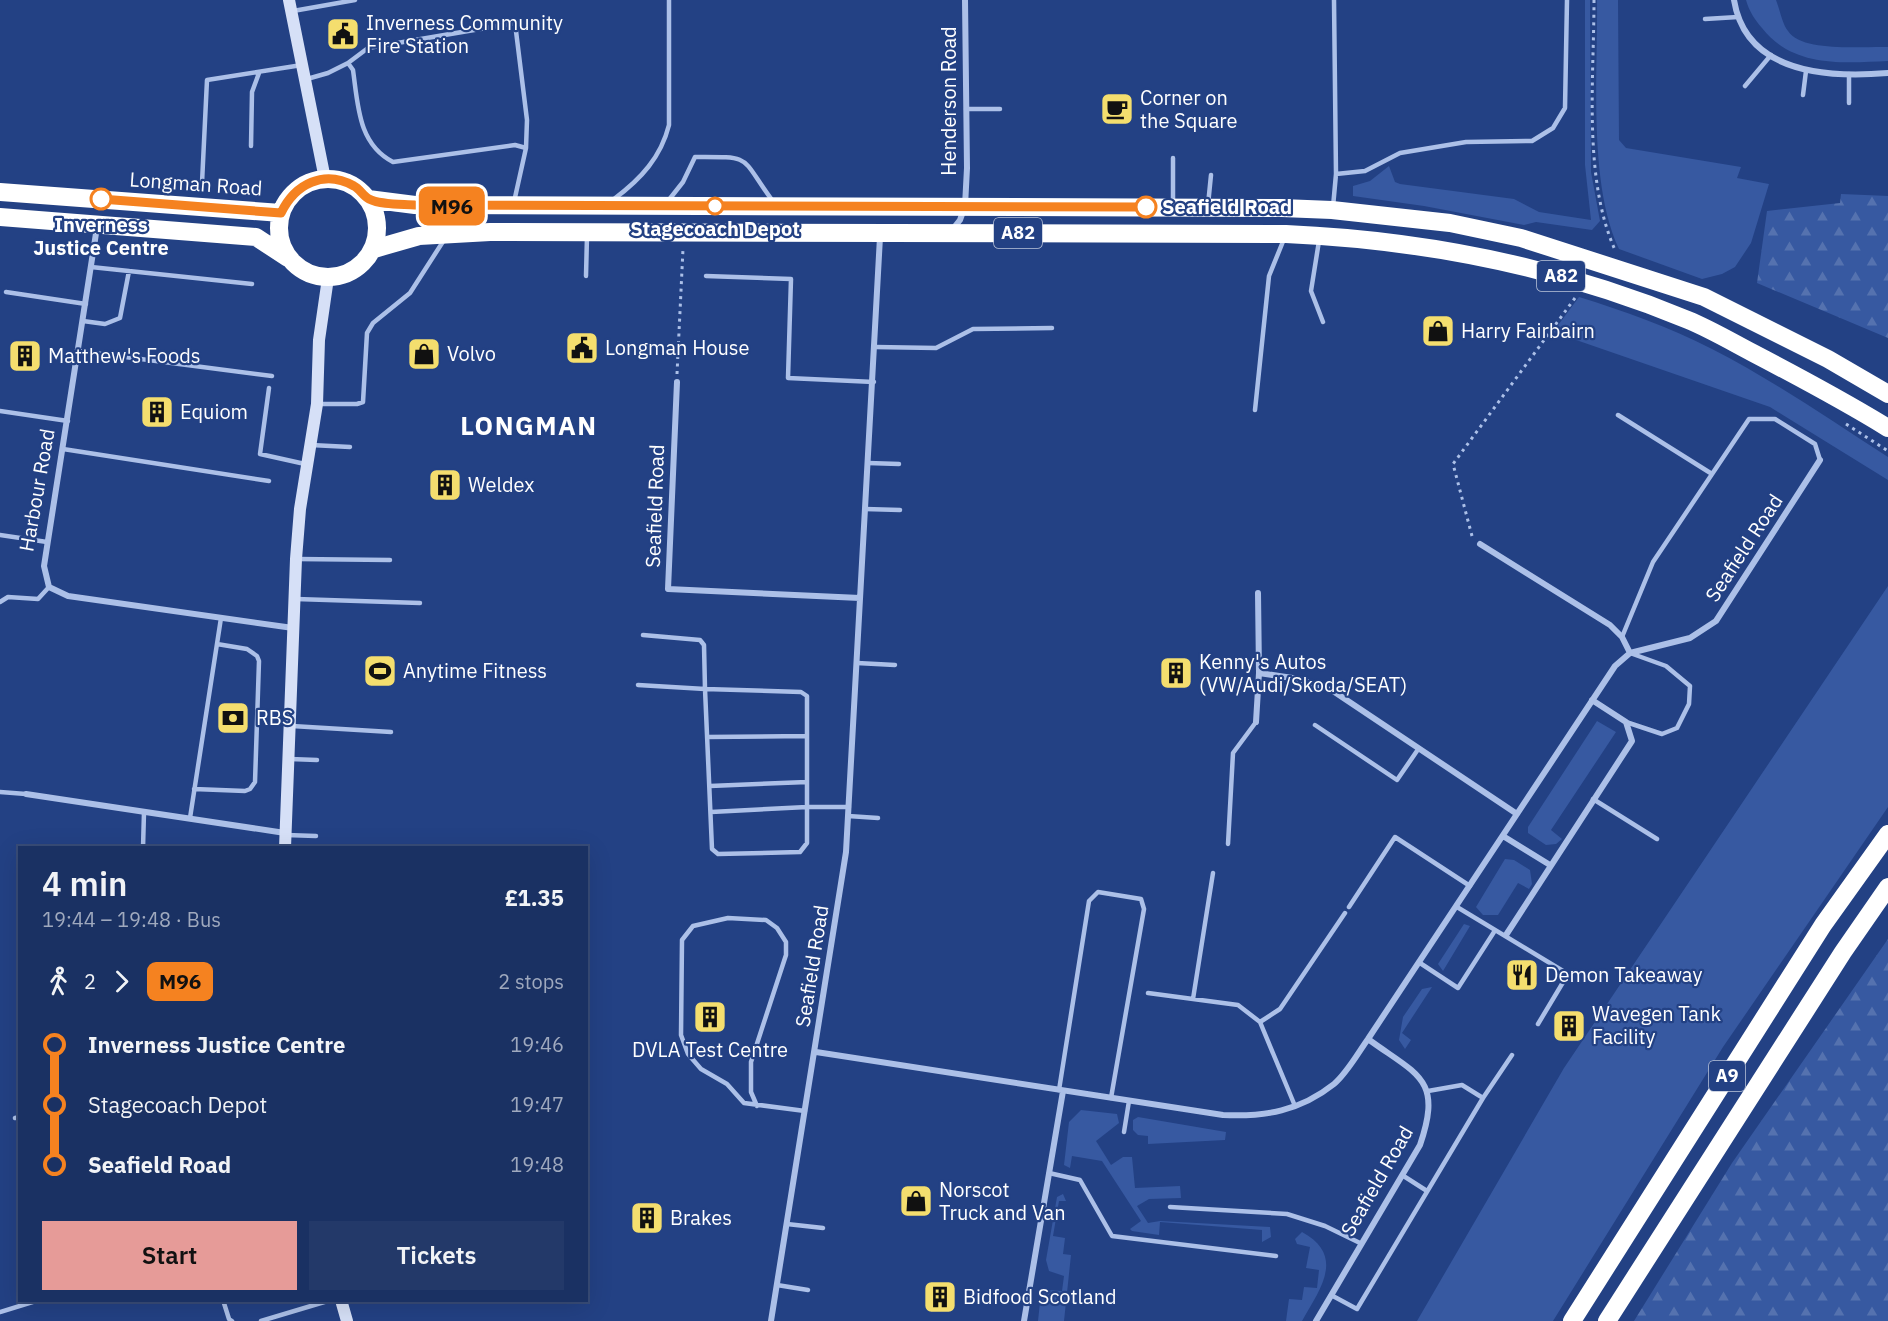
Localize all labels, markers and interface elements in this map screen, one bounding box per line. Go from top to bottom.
place label: Inverness Community Fire Station [366,9,563,59]
public building icon: Inverness Community Fire Station [325,16,361,52]
street label: Henderson Road [935,26,962,176]
place label: Corner on the Square [1140,84,1238,134]
cafe icon: Corner on the Square [1099,91,1135,127]
street label: Longman Road [129,165,263,202]
line badge: M96 [418,186,486,226]
marker: Inverness Justice Centre [90,188,112,210]
text: M96 [431,192,473,220]
place label: Seafield Road [1162,193,1292,220]
marker: Seafield Road [1135,196,1157,218]
marker: Stagecoach Depot [706,197,724,215]
place label: Inverness Justice Centre [33,211,169,261]
place label: Stagecoach Depot [630,215,800,242]
road number: A82 [994,218,1042,248]
road number: A82 [1537,261,1585,291]
shop icon: Harry Fairbairn [1420,313,1456,349]
place label: Harry Fairbairn [1461,317,1595,344]
public building icon: Longman House [564,330,600,366]
place label: Longman House [605,334,750,361]
shop icon: Volvo [406,336,442,372]
building icon: Matthew's Foods [7,338,43,374]
place label: Volvo [447,340,496,367]
place label: Matthew's Foods [48,342,201,369]
building icon: Equiom [139,394,175,430]
place label: Equiom [180,398,248,425]
district label: LONGMAN [460,408,598,442]
street label: Harbour Road [12,426,61,554]
street label: Seafield Road [639,444,670,568]
building icon: Weldex [427,467,463,503]
place label: Weldex [468,471,534,498]
street label: Seafield Road [1699,489,1788,607]
place label: Kenny's Autos (VW/Audi/Skoda/SEAT) [1199,648,1407,698]
sports icon: Anytime Fitness [362,653,398,689]
building icon: Kenny's Autos (VW/Audi/Skoda/SEAT) [1158,655,1194,691]
place label: Anytime Fitness [403,657,547,684]
bank icon: RBS [215,700,251,736]
place label: RBS [256,704,293,731]
text: 4 min [42,862,127,905]
text: £1.35 [505,883,564,912]
street label: Seafield Road [789,903,834,1029]
text: 19:44 – 19:48 · Bus [42,906,221,933]
restaurant icon: Demon Takeaway [1504,957,1540,993]
place label: Demon Takeaway [1545,961,1702,988]
icon: walk [42,965,75,998]
icon: forward [105,965,138,998]
text: M96 [159,967,201,995]
text: 2 [84,968,96,995]
text: 2 stops [498,968,564,995]
building icon: DVLA Test Centre [692,999,728,1035]
place label: Wavegen Tank Facility [1592,1000,1721,1050]
building icon: Wavegen Tank Facility [1551,1008,1587,1044]
text: Inverness Justice Centre [88,1030,345,1059]
text: 19:46 [510,1031,564,1058]
place label: DVLA Test Centre [632,1036,788,1063]
road number: A9 [1709,1061,1745,1091]
text: Stagecoach Depot [88,1090,267,1119]
text: 19:47 [510,1091,564,1118]
street label: Seafield Road [1334,1121,1419,1241]
text: Seafield Road [88,1150,231,1179]
text: 19:48 [510,1151,564,1178]
place label: Norscot Truck and Van [939,1176,1066,1226]
shop icon: Norscot Truck and Van [898,1183,934,1219]
building icon: Brakes [629,1200,665,1236]
place label: Brakes [670,1204,732,1231]
button: Start [42,1221,297,1290]
button: Tickets [309,1221,564,1290]
building icon: Bidfood Scotland [922,1279,958,1315]
place label: Bidfood Scotland [963,1283,1117,1310]

